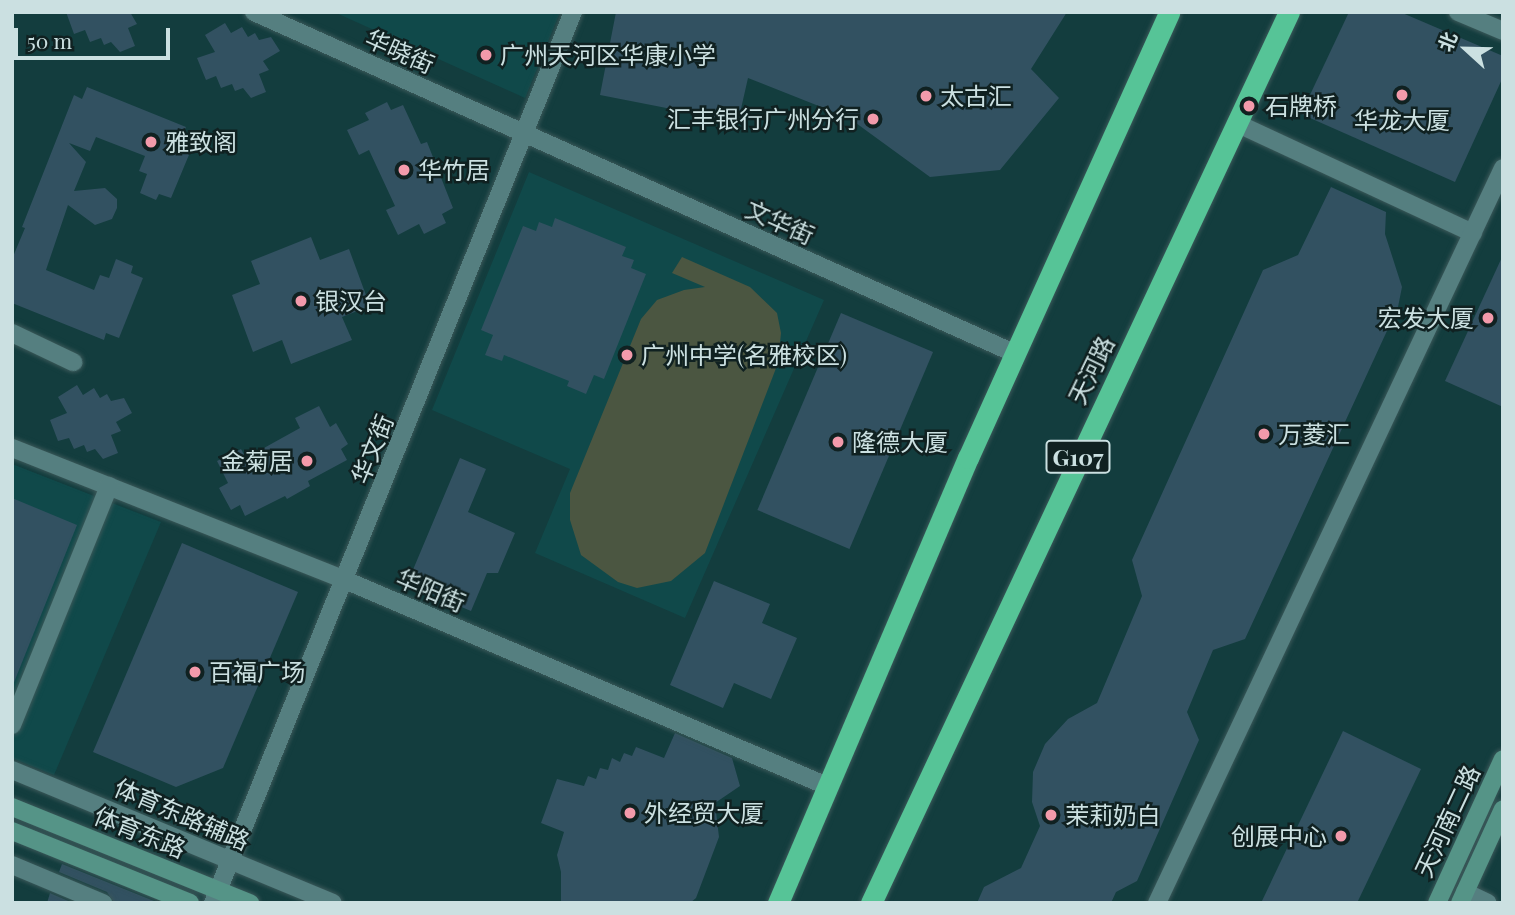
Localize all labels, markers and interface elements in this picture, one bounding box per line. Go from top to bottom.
scale bar [18,14,173,58]
north arrow [1431,14,1501,84]
street label: 华晓街 [361,23,439,79]
text: 50 m [27,26,72,54]
text: 北 [1431,27,1462,55]
place label: 广州天河区华康小学 [500,41,716,69]
marker: 广州天河区华康小学 [478,47,494,63]
place label: 太古汇 [940,82,1012,110]
marker: 华龙大厦 [1394,87,1410,103]
marker: 太古汇 [918,88,934,104]
place label: 石牌桥 [1265,92,1337,120]
marker: 石牌桥 [1239,96,1259,116]
place label: 汇丰银行广州分行 [667,105,859,133]
place label: 华龙大厦 [1354,106,1450,134]
marker: 汇丰银行广州分行 [865,111,881,127]
place label: 雅致阁 [165,128,237,156]
marker: 雅致阁 [143,134,159,150]
place label: 华竹居 [418,156,490,184]
marker: 华竹居 [396,162,412,178]
street label: 文华街 [741,194,819,250]
place label: 银汉台 [315,287,387,315]
marker: 银汉台 [293,293,309,309]
place label: 宏发大厦 [1378,304,1474,332]
marker: 宏发大厦 [1480,310,1496,326]
street label: 天河路 [1062,331,1120,409]
place label: 广州中学(名雅校区) [641,341,847,369]
marker: 广州中学(名雅校区) [619,347,635,363]
street label: 华文街 [345,410,399,488]
place label: 万菱汇 [1278,420,1350,448]
marker: 万菱汇 [1256,426,1272,442]
place label: 隆德大厦 [852,428,948,456]
marker: 隆德大厦 [830,434,846,450]
road number: G107 [1045,438,1111,477]
place label: 金菊居 [221,447,293,475]
marker: 金菊居 [299,453,315,469]
street label: 华阳街 [392,563,470,617]
place label: 百福广场 [209,658,305,686]
marker: 百福广场 [187,664,203,680]
street label: 天河南二路 [1409,761,1485,881]
street label: 体育东路辅路 [110,773,254,855]
place label: 外经贸大厦 [644,799,764,827]
street label: 体育东路 [90,801,190,863]
place label: 茉莉奶白 [1065,801,1161,829]
marker: 外经贸大厦 [622,805,638,821]
marker: 茉莉奶白 [1043,807,1059,823]
place label: 创展中心 [1231,822,1327,850]
marker: 创展中心 [1333,828,1349,844]

